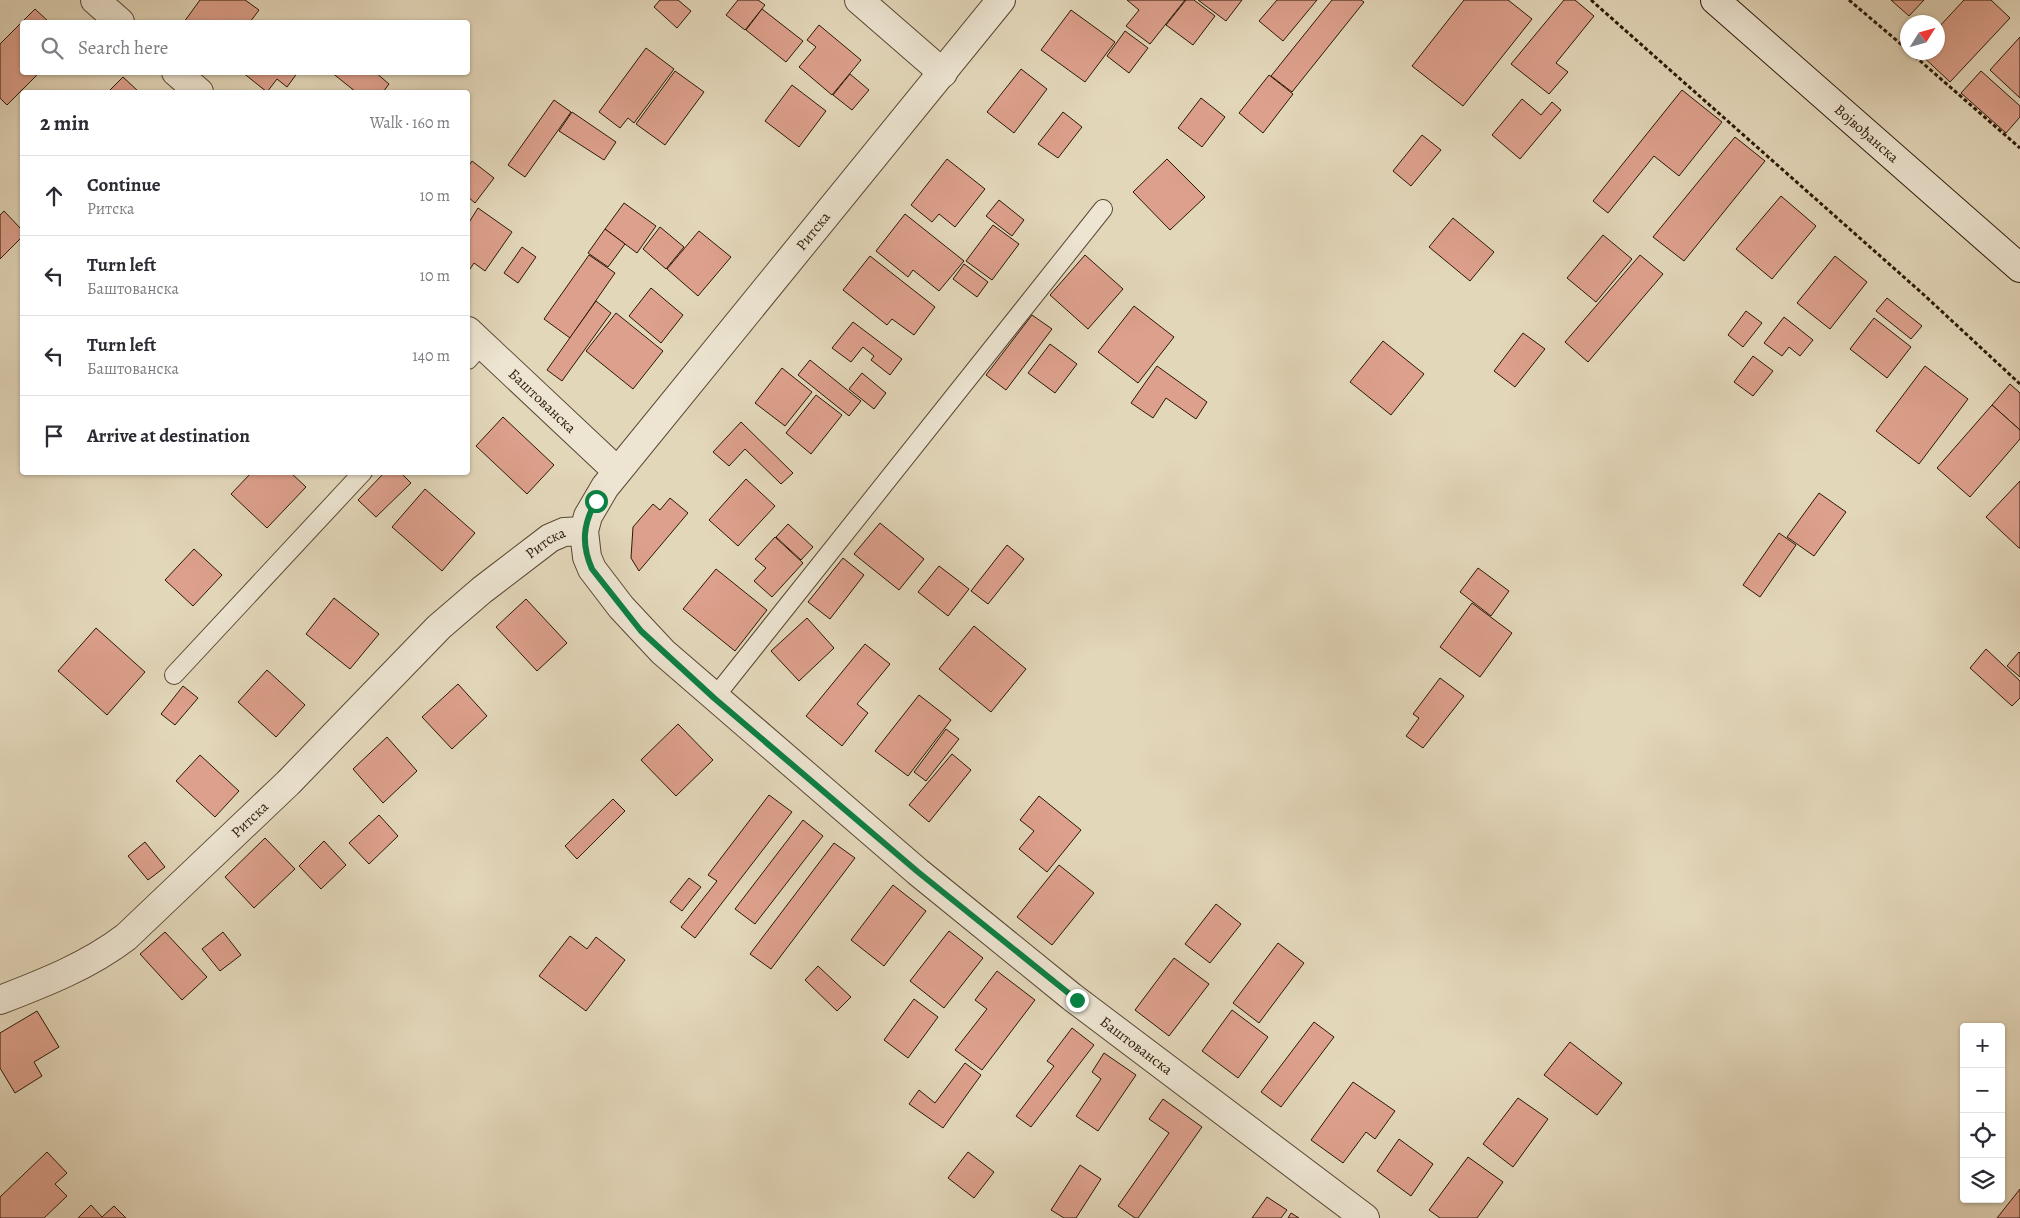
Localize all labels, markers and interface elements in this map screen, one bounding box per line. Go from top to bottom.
north arrow [1900,15,1945,60]
search box [20,20,470,75]
icon: search [38,34,66,62]
text: Search here [78,35,168,61]
street label: Војвођанска [1830,100,1903,167]
text: 2 min [40,109,89,137]
text: Walk · 160 m [370,112,450,134]
text: Continue [87,172,161,198]
icon: ahead [40,182,68,210]
text: 10 m [420,185,450,207]
text: Ритска [87,198,134,220]
street label: Ритска [791,207,835,255]
text: Turn left [87,252,156,278]
icon: left [40,262,68,290]
text: 10 m [420,265,450,287]
text: Баштованска [87,278,179,300]
text: Turn left [87,332,156,358]
icon: left [40,342,68,370]
text: 140 m [412,345,450,367]
text: Баштованска [87,358,179,380]
street label: Баштованска [504,364,581,438]
icon: arrive [40,422,68,450]
text: Arrive at destination [87,423,250,449]
route start [585,490,608,513]
street label: Ритска [521,522,569,563]
street label: Ритска [227,797,273,842]
route end [1066,989,1089,1012]
street label: Баштованска [1096,1012,1177,1079]
map controls [1960,1023,2005,1203]
button: + [1960,1023,2005,1068]
button: − [1960,1068,2005,1113]
button: locate [1960,1113,2005,1158]
button: layers [1960,1158,2005,1203]

